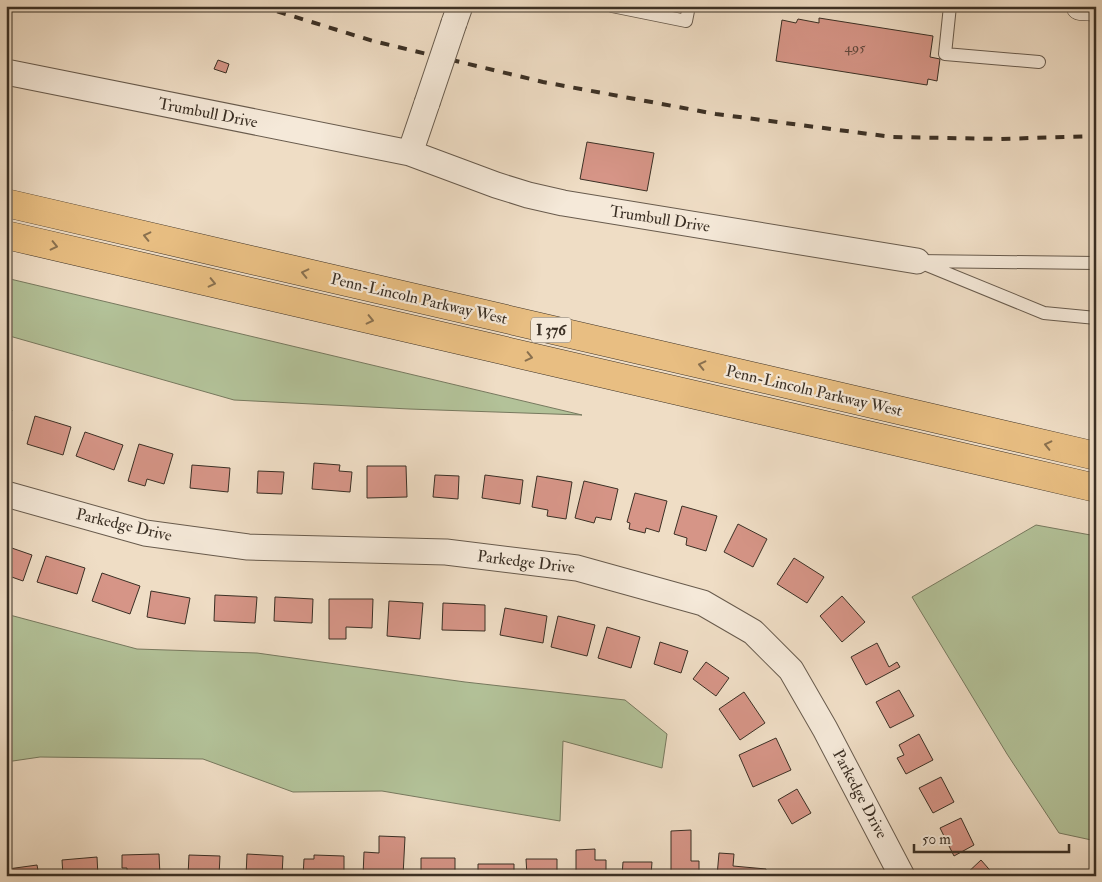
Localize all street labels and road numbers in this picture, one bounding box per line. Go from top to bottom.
street label: Trumbull Drive [157,94,260,133]
street label: Trumbull Drive [609,201,712,237]
street label: Penn-Lincoln Parkway West [329,269,509,329]
road number: I 376 [531,318,571,342]
street label: Penn-Lincoln Parkway West [724,361,904,421]
street label: Parkedge Drive [74,504,174,546]
street label: Parkedge Drive [476,546,576,578]
street label: Parkedge Drive [828,746,892,842]

